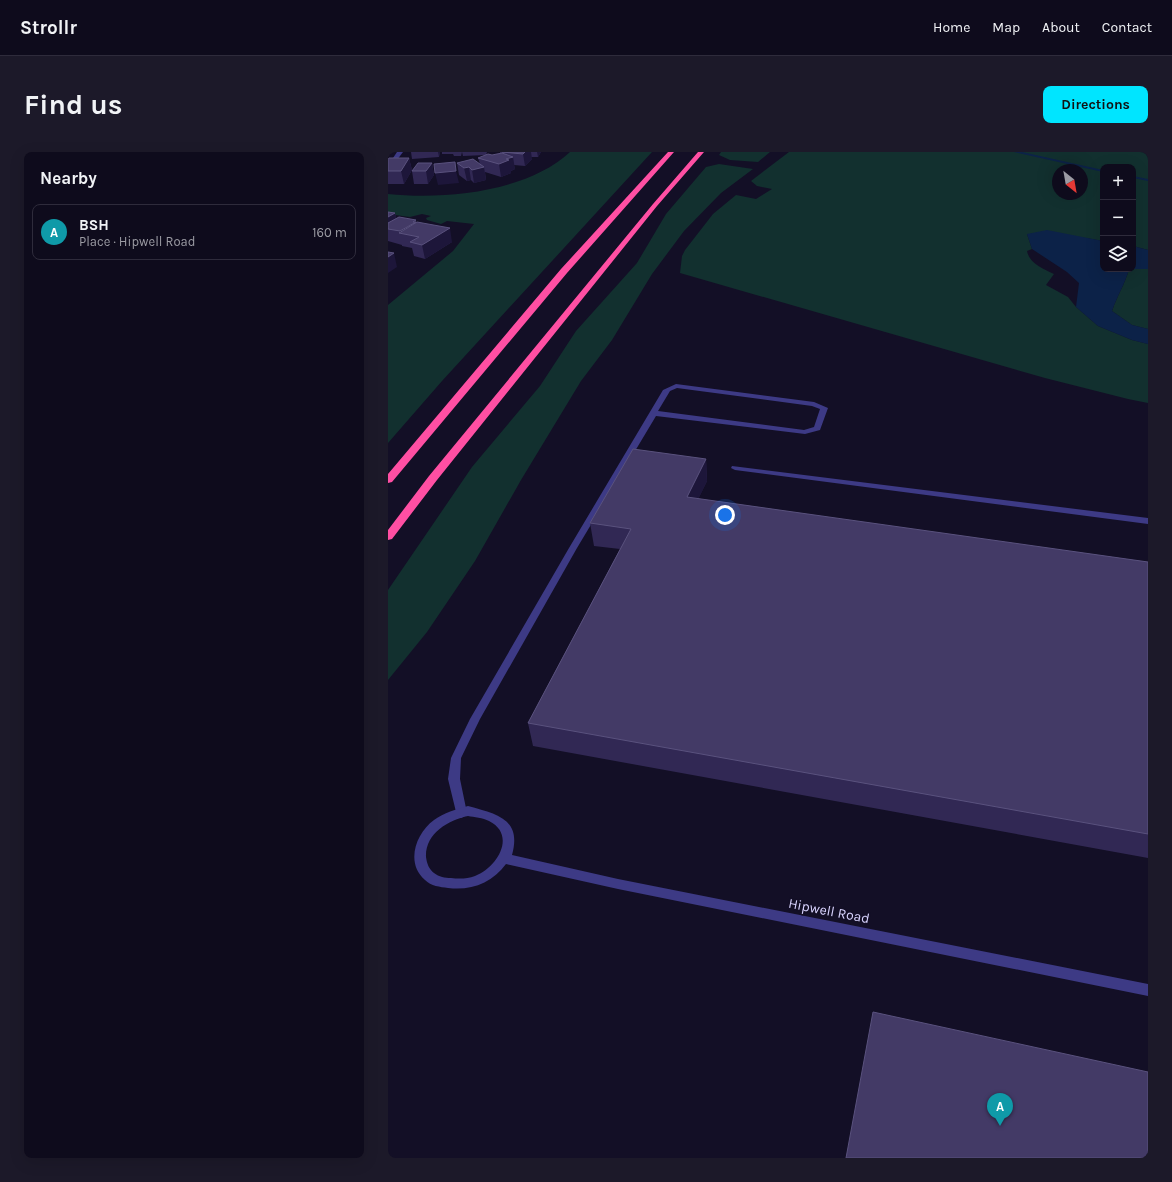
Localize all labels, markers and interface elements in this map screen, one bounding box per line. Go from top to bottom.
text: Strollr [20,17,77,39]
text: Home [933,19,970,36]
text: Map [992,19,1020,36]
text: About [1042,19,1080,36]
text: Contact [1102,19,1152,36]
button: Directions [1043,86,1148,123]
text: Find us [24,88,123,121]
north arrow [1052,164,1088,200]
map controls [1100,164,1136,272]
button: + [1100,164,1136,200]
text: Nearby [40,168,97,188]
button: − [1100,200,1136,236]
text: BSH [79,216,109,234]
text: A [50,225,58,240]
text: 160 m [312,225,347,240]
text: Place · Hipwell Road [79,234,195,249]
button: layers [1100,236,1136,272]
your location [715,505,735,525]
street label: Hipwell Road [787,895,871,927]
pin: A [987,1093,1013,1126]

